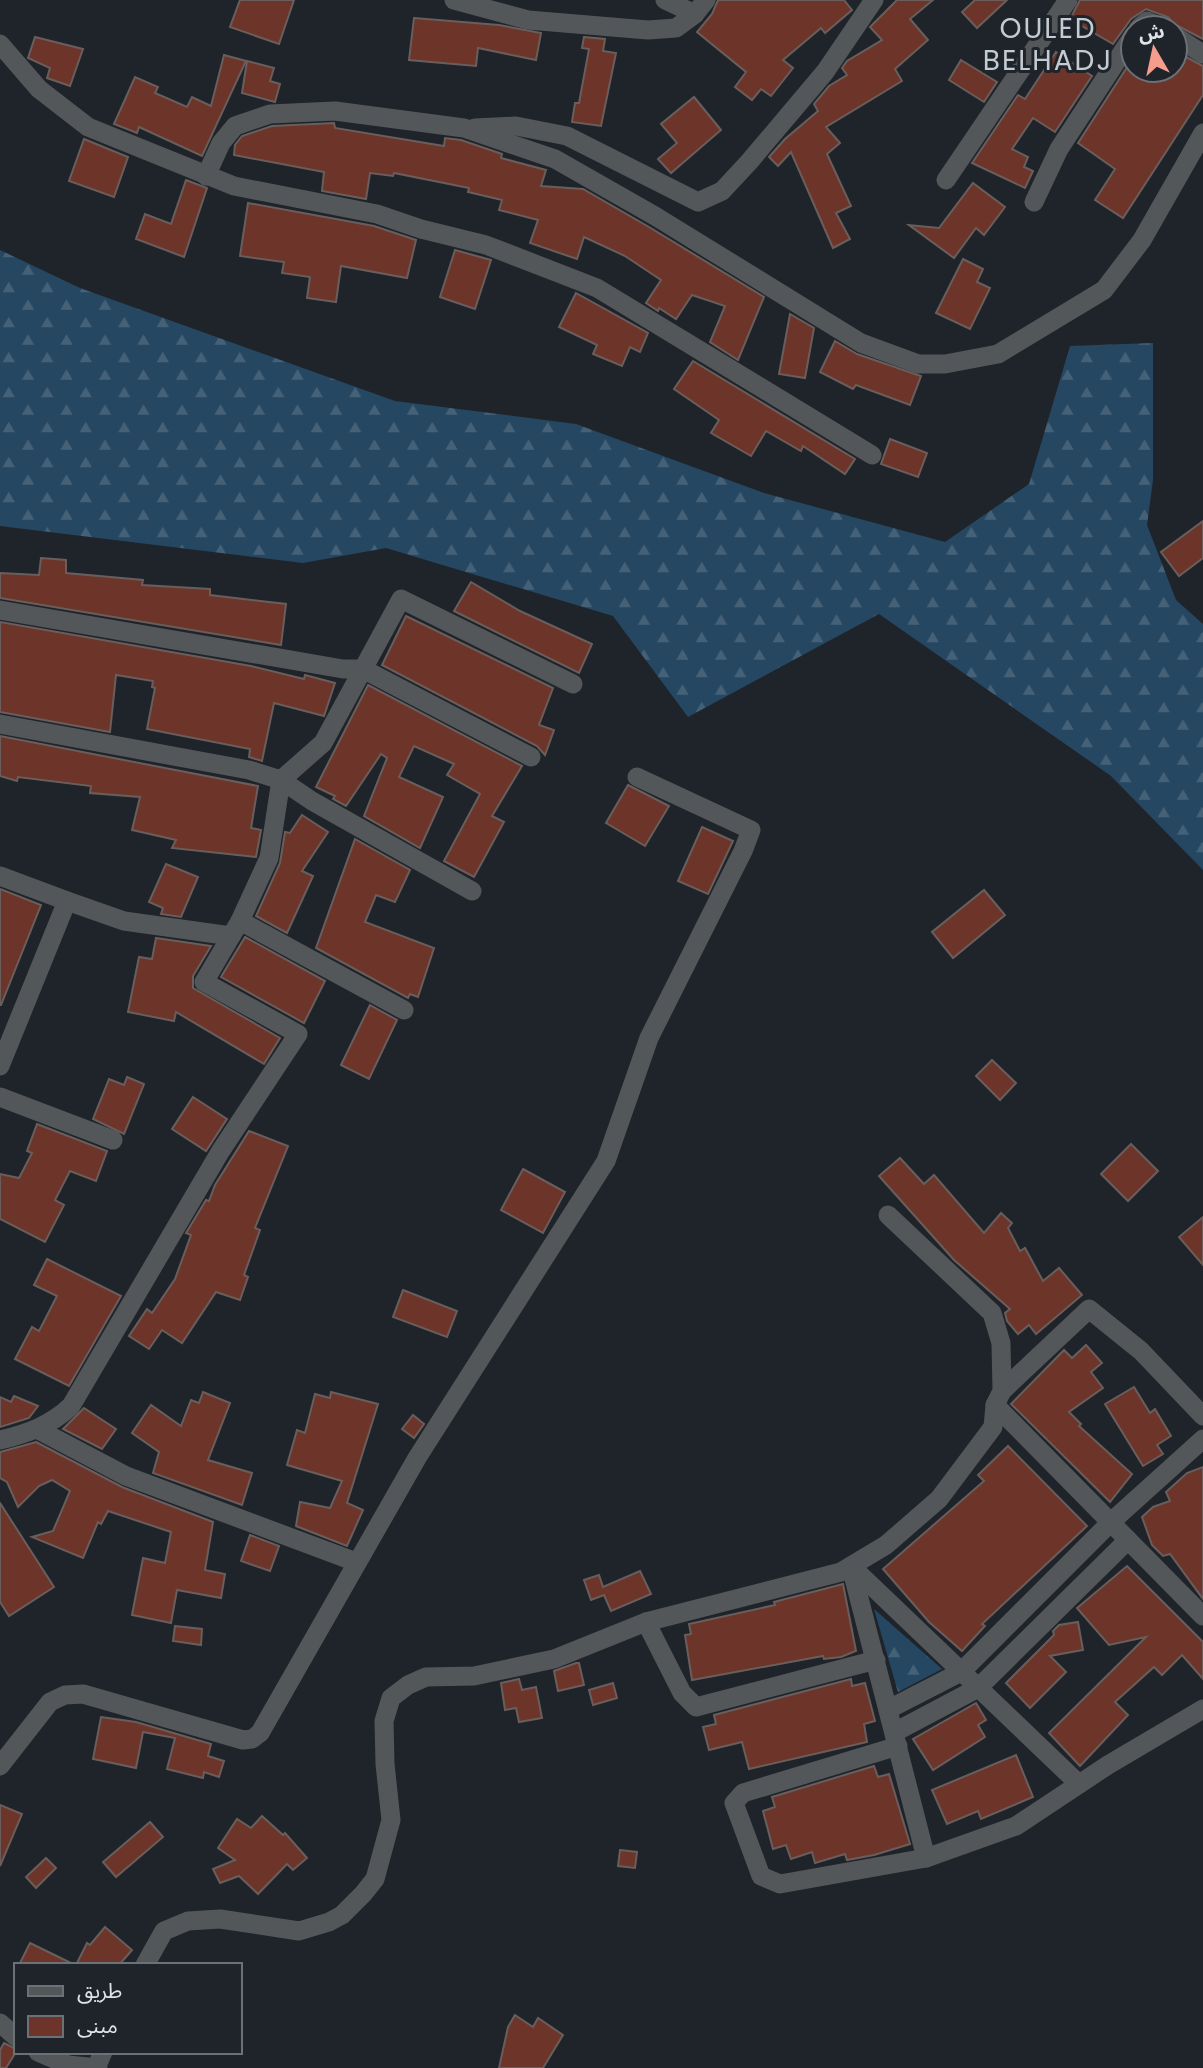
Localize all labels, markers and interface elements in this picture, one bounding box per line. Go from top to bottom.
district label: OULED BELHADJ [983,9,1113,80]
north arrow [1119,14,1189,84]
text: ش [1136,17,1166,48]
legend [14,1963,242,2054]
text: طريق [77,1976,122,2005]
text: مبنى [77,2011,118,2040]

